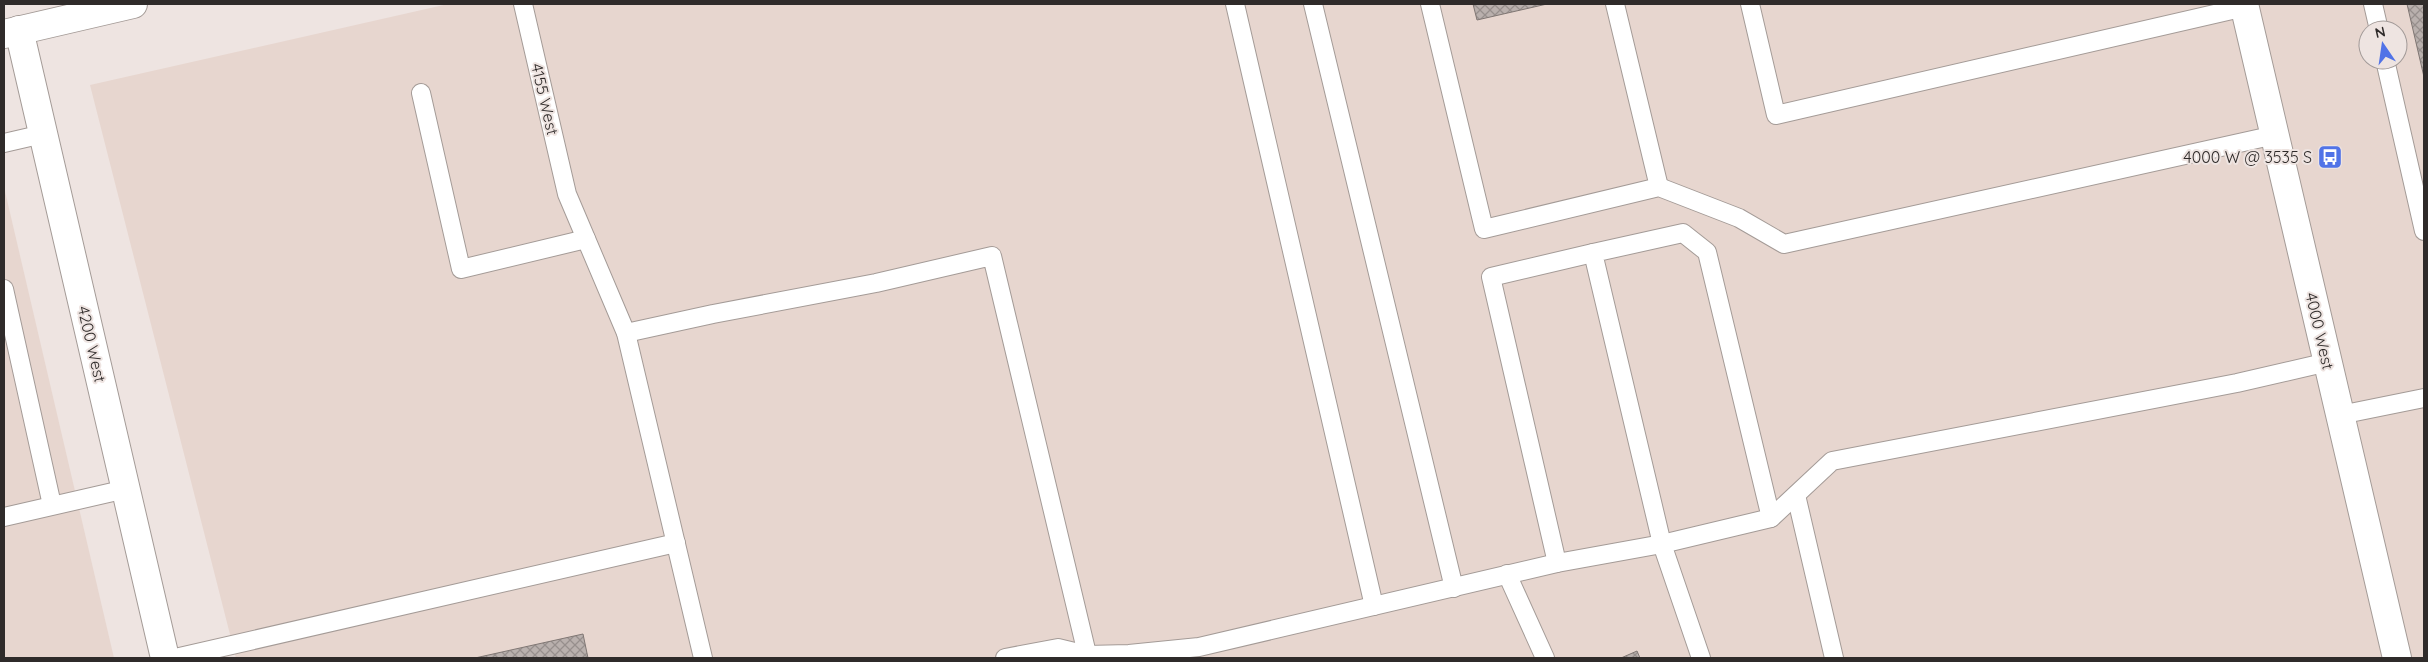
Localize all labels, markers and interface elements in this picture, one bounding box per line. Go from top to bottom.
north arrow [2358,20,2408,70]
text: N [2373,22,2387,42]
street label: 4155 West [527,61,563,137]
bus stop icon: 4000 W @ 3535 S [2317,144,2343,170]
place label: 4000 W @ 3535 S [2183,147,2312,167]
street label: 4000 West [2301,290,2339,372]
street label: 4200 West [73,304,111,384]

